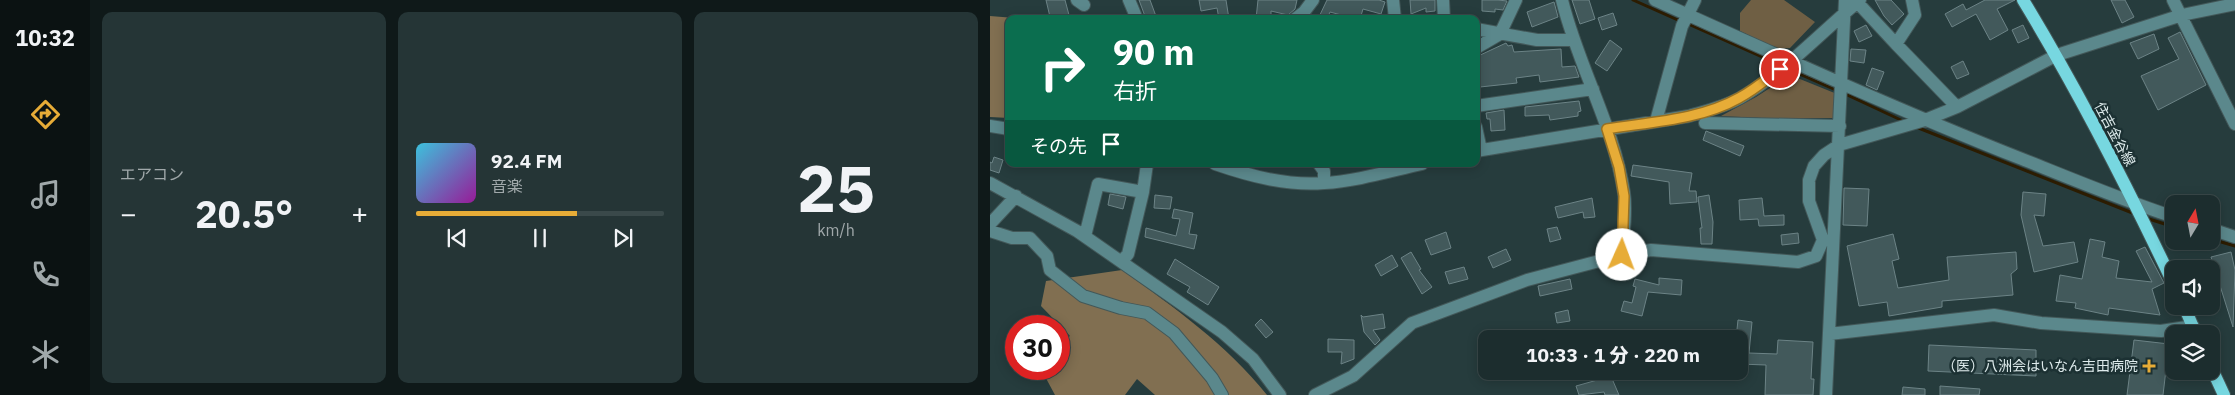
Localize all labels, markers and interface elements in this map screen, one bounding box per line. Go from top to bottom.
text: 10:32 [15,23,75,52]
text: 90 m [1113,29,1195,75]
icon: right [1030,35,1095,100]
pin [1759,48,1801,90]
icon: arrive [1766,55,1794,83]
text: 右折 [1113,76,1157,105]
icon: directions [28,97,63,132]
street label: 住吉金谷線 [2091,99,2139,169]
icon: arrive [1097,130,1125,158]
text: その先 [1030,134,1087,158]
text: 25 [797,145,875,230]
text: 92.4 FM [491,149,562,173]
text: エアコン [120,164,184,184]
text: 音楽 [491,176,523,196]
icon: music [28,177,63,212]
text: 20.5° [195,189,293,238]
text: − [120,195,137,232]
text: + [351,195,368,232]
north arrow [2165,195,2220,250]
map controls [2165,195,2220,380]
text: km/h [817,220,855,240]
icon: previous [443,224,471,252]
icon: pause [526,224,554,252]
icon: next [609,224,637,252]
position arrow [1595,228,1647,280]
icon: phone [28,257,63,292]
button: sound [2165,260,2220,315]
speed limit sign: 30 [1005,315,1070,380]
button: layers [2165,325,2220,380]
icon: climate [28,337,63,372]
text: 10:33 · 1 分 · 220 m [1526,343,1700,367]
place label: （医）八洲会はいなん吉田病院 [1942,357,2138,375]
marker: （医）八洲会はいなん吉田病院 [2142,359,2156,373]

